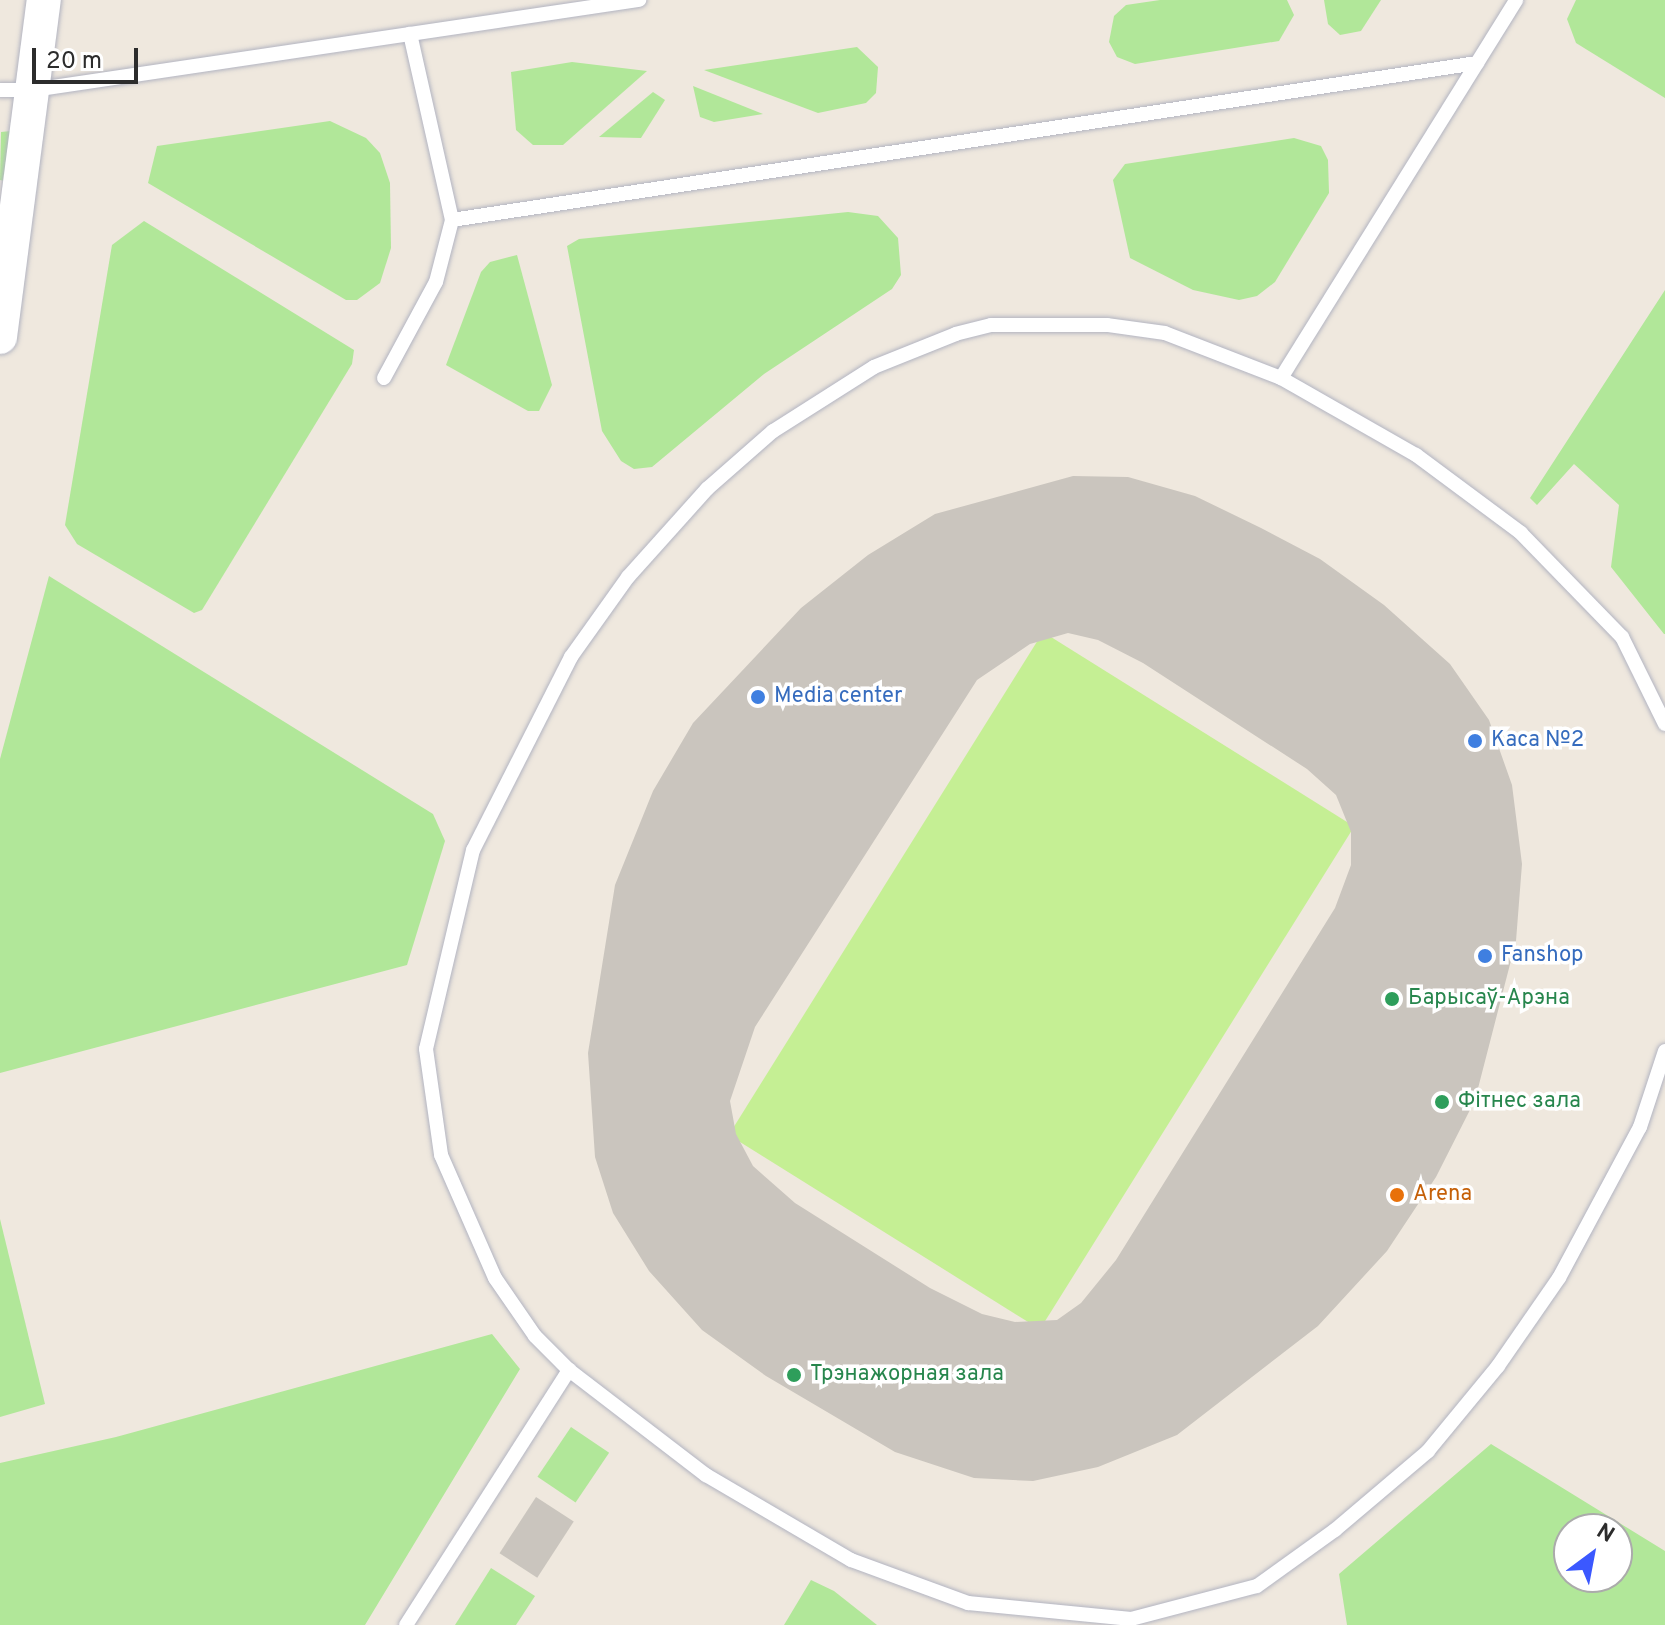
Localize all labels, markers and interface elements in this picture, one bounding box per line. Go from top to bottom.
scale bar [36,32,142,82]
text: 20 m [46,47,102,77]
place label: Media center [774,684,903,710]
marker: Media center [749,688,767,706]
place label: Каса №2 [1491,728,1584,754]
marker: Каса №2 [1466,732,1484,750]
place label: Fanshop [1501,943,1583,969]
marker: Fanshop [1476,947,1494,965]
place label: Барысаў-Арэна [1408,986,1570,1012]
marker: Барысаў-Арэна [1383,990,1401,1008]
place label: Фітнес зала [1458,1089,1581,1115]
marker: Фітнес зала [1433,1093,1451,1111]
place label: Arena [1413,1182,1472,1208]
marker: Arena [1388,1186,1406,1204]
place label: Трэнажорная зала [810,1362,1004,1388]
marker: Трэнажорная зала [785,1366,803,1384]
north arrow [1553,1513,1633,1593]
text: N [1591,1518,1619,1550]

